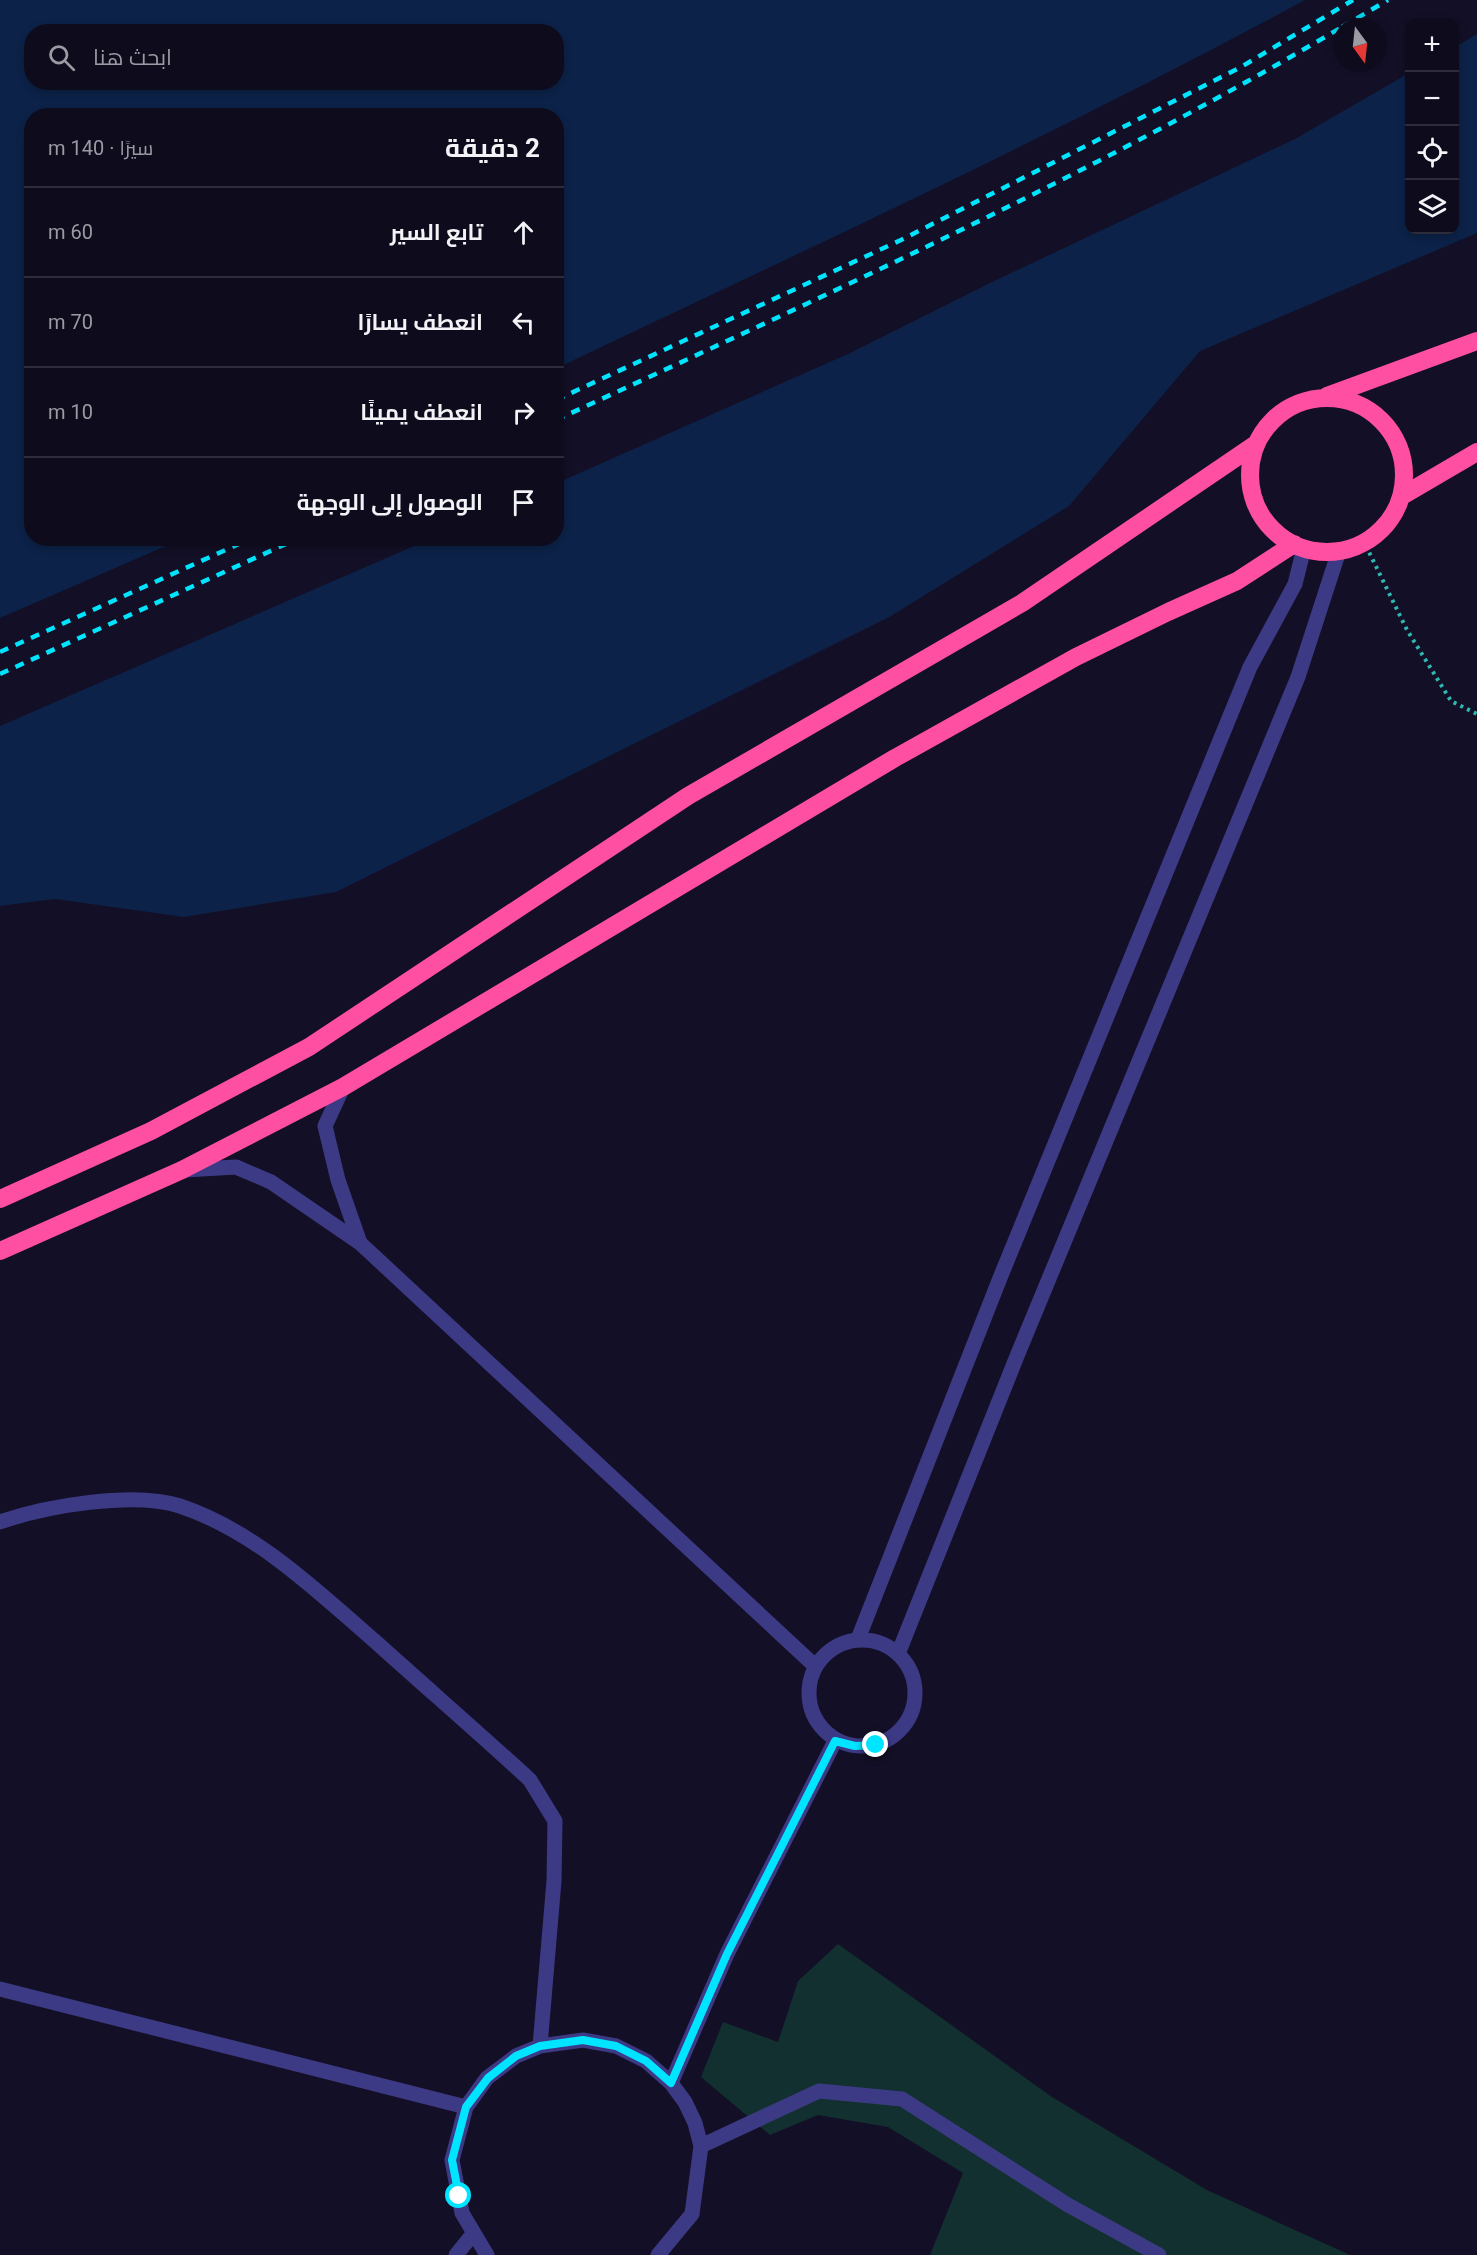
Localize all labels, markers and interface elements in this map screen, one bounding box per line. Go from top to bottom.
north arrow [1333,18,1387,72]
map controls [1405,18,1459,234]
button: + [1405,18,1459,72]
search box [24,24,564,90]
icon: search [45,41,78,74]
text: ابحث هنا [93,45,172,70]
button: − [1405,72,1459,126]
button: locate [1405,126,1459,180]
text: 2 دقيقة [445,133,540,163]
text: سيرًا · 140 m [48,136,153,160]
button: layers [1405,180,1459,234]
icon: ahead [507,216,540,249]
text: 60 m [48,220,93,244]
text: تابع السير [390,220,483,245]
icon: left [507,306,540,339]
text: 70 m [48,310,93,334]
text: انعطف يسارًا [358,310,483,335]
icon: right [507,396,540,429]
text: 10 m [48,400,93,424]
text: انعطف يمينًا [360,400,483,425]
icon: arrive [507,486,540,519]
text: الوصول إلى الوجهة [297,490,483,515]
route end [862,1731,888,1757]
route start [445,2182,471,2208]

